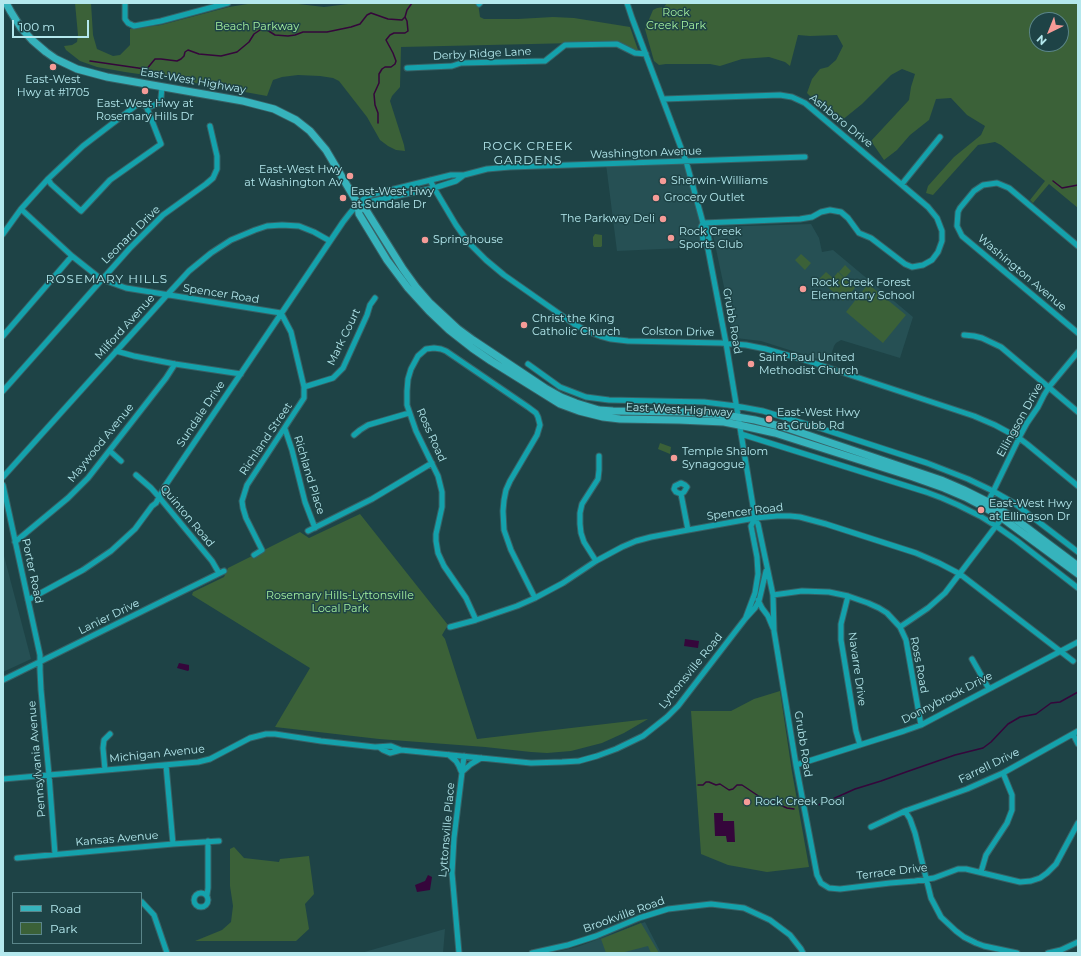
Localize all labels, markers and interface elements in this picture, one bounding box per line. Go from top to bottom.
park label: Rock Creek Park [646,6,706,32]
scale bar [14,12,91,38]
north arrow [1029,12,1069,52]
text: 100 m [19,19,55,34]
park label: Beach Parkway [215,20,299,34]
text: N [1033,32,1050,48]
street label: Derby Ridge Lane [432,45,532,63]
marker: East-West Hwy at #1705 [48,62,58,72]
street label: East-West Highway [139,65,247,97]
place label: East-West Hwy at #1705 [17,73,89,99]
marker: East-West Hwy at Rosemary Hills Dr [140,86,150,96]
street label: Ashboro Drive [807,91,875,151]
place label: East-West Hwy at Rosemary Hills Dr [96,97,194,123]
district label: ROCK CREEK GARDENS [483,139,573,167]
street label: Washington Avenue [590,144,702,162]
place label: East-West Hwy at Washington Av [244,163,342,189]
marker: East-West Hwy at Washington Av [345,171,355,181]
place label: Sherwin-Williams [671,174,768,188]
marker: Sherwin-Williams [658,176,668,186]
place label: East-West Hwy at Sundale Dr [351,185,434,211]
place label: Grocery Outlet [664,191,745,205]
marker: East-West Hwy at Sundale Dr [338,193,348,203]
marker: Grocery Outlet [651,193,661,203]
street label: Leonard Drive [99,203,163,267]
place label: The Parkway Deli [561,212,655,226]
marker: The Parkway Deli [658,214,668,224]
place label: Rock Creek Sports Club [679,225,743,251]
street label: Washington Avenue [975,232,1069,314]
place label: Springhouse [433,233,503,247]
marker: Rock Creek Sports Club [666,233,676,243]
marker: Springhouse [420,235,430,245]
district label: ROSEMARY HILLS [46,272,168,286]
place label: Rock Creek Forest Elementary School [811,276,915,302]
street label: Spencer Road [182,281,260,307]
marker: Rock Creek Forest Elementary School [798,284,808,294]
street label: Grubb Road [720,287,744,355]
street label: Milford Avenue [92,292,158,362]
street label: Mark Court [325,306,363,368]
place label: Christ the King Catholic Church [532,312,620,338]
marker: Christ the King Catholic Church [519,320,529,330]
street label: Colston Drive [641,325,715,339]
place label: Saint Paul United Methodist Church [759,351,859,377]
marker: Saint Paul United Methodist Church [746,359,756,369]
street label: Sundale Drive [174,378,228,450]
street label: Ellingson Drive [994,381,1046,459]
street label: Richland Street [237,400,295,478]
street label: Maywood Avenue [65,401,137,485]
street label: East-West Highway [625,401,733,419]
street label: Ross Road [413,406,449,464]
place label: East-West Hwy at Grubb Rd [777,406,860,432]
marker: East-West Hwy at Grubb Rd [764,414,774,424]
street label: Richland Place [291,434,327,516]
place label: Temple Shalom Synagogue [682,445,768,471]
marker: Temple Shalom Synagogue [669,453,679,463]
street label: Quinton Road [157,482,217,550]
place label: East-West Hwy at Ellingson Dr [989,497,1072,523]
street label: Spencer Road [706,501,784,523]
marker: East-West Hwy at Ellingson Dr [976,505,986,515]
street label: Porter Road [19,537,45,605]
park label: Rosemary Hills-Lyttonsville Local Park [266,589,414,615]
street label: Lanier Drive [76,597,142,637]
street label: Lyttonsville Road [656,630,726,712]
street label: Navarre Drive [845,631,869,707]
street label: Ross Road [907,636,931,694]
street label: Donnybrook Drive [899,669,995,727]
street label: Pennsylvania Avenue [25,700,49,818]
street label: Grubb Road [791,710,815,778]
street label: Michigan Avenue [109,742,205,766]
street label: Farrell Drive [956,746,1022,786]
street label: Lyttonsville Place [436,782,458,878]
place label: Rock Creek Pool [755,795,845,809]
marker: Rock Creek Pool [742,797,752,807]
street label: Kansas Avenue [75,829,159,849]
street label: Terrace Drive [856,861,928,883]
legend [12,892,142,944]
street label: Brookville Road [581,894,667,936]
text: Road [50,901,81,916]
text: Park [50,921,77,936]

